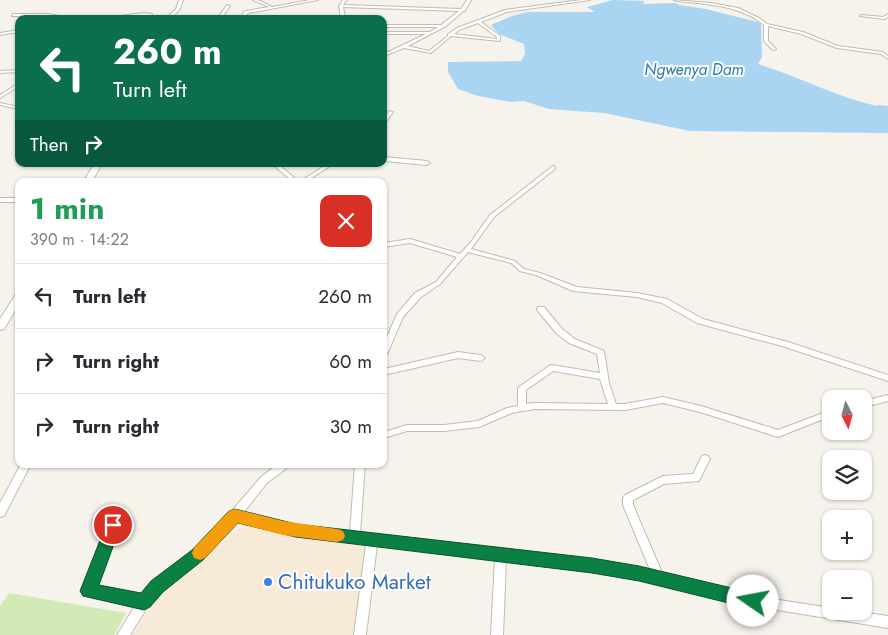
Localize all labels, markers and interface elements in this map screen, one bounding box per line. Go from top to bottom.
text: 260 m [113,27,222,77]
icon: left [30,35,95,100]
water label: Ngwenya Dam [644,58,744,81]
text: Turn left [113,73,187,105]
icon: right [79,130,107,158]
text: Then [30,131,69,158]
text: 1 min [30,187,104,230]
button: close [320,195,372,247]
text: 390 m · 14:22 [30,228,129,251]
icon: left [30,282,58,310]
text: Turn left [73,283,146,310]
text: 260 m [318,283,372,310]
icon: right [30,347,58,375]
text: Turn right [73,348,159,375]
text: 60 m [329,348,372,375]
north arrow [822,390,872,440]
map controls [822,390,872,620]
icon: right [30,412,58,440]
text: Turn right [73,413,159,440]
text: 30 m [330,413,372,440]
button: layers [822,450,872,500]
pin [92,504,134,546]
button: + [822,510,872,560]
icon: arrive [99,511,127,539]
place label: Chitukuko Market [278,567,431,597]
button: − [822,570,872,620]
position arrow [726,574,778,626]
marker: Chitukuko Market [262,576,274,588]

